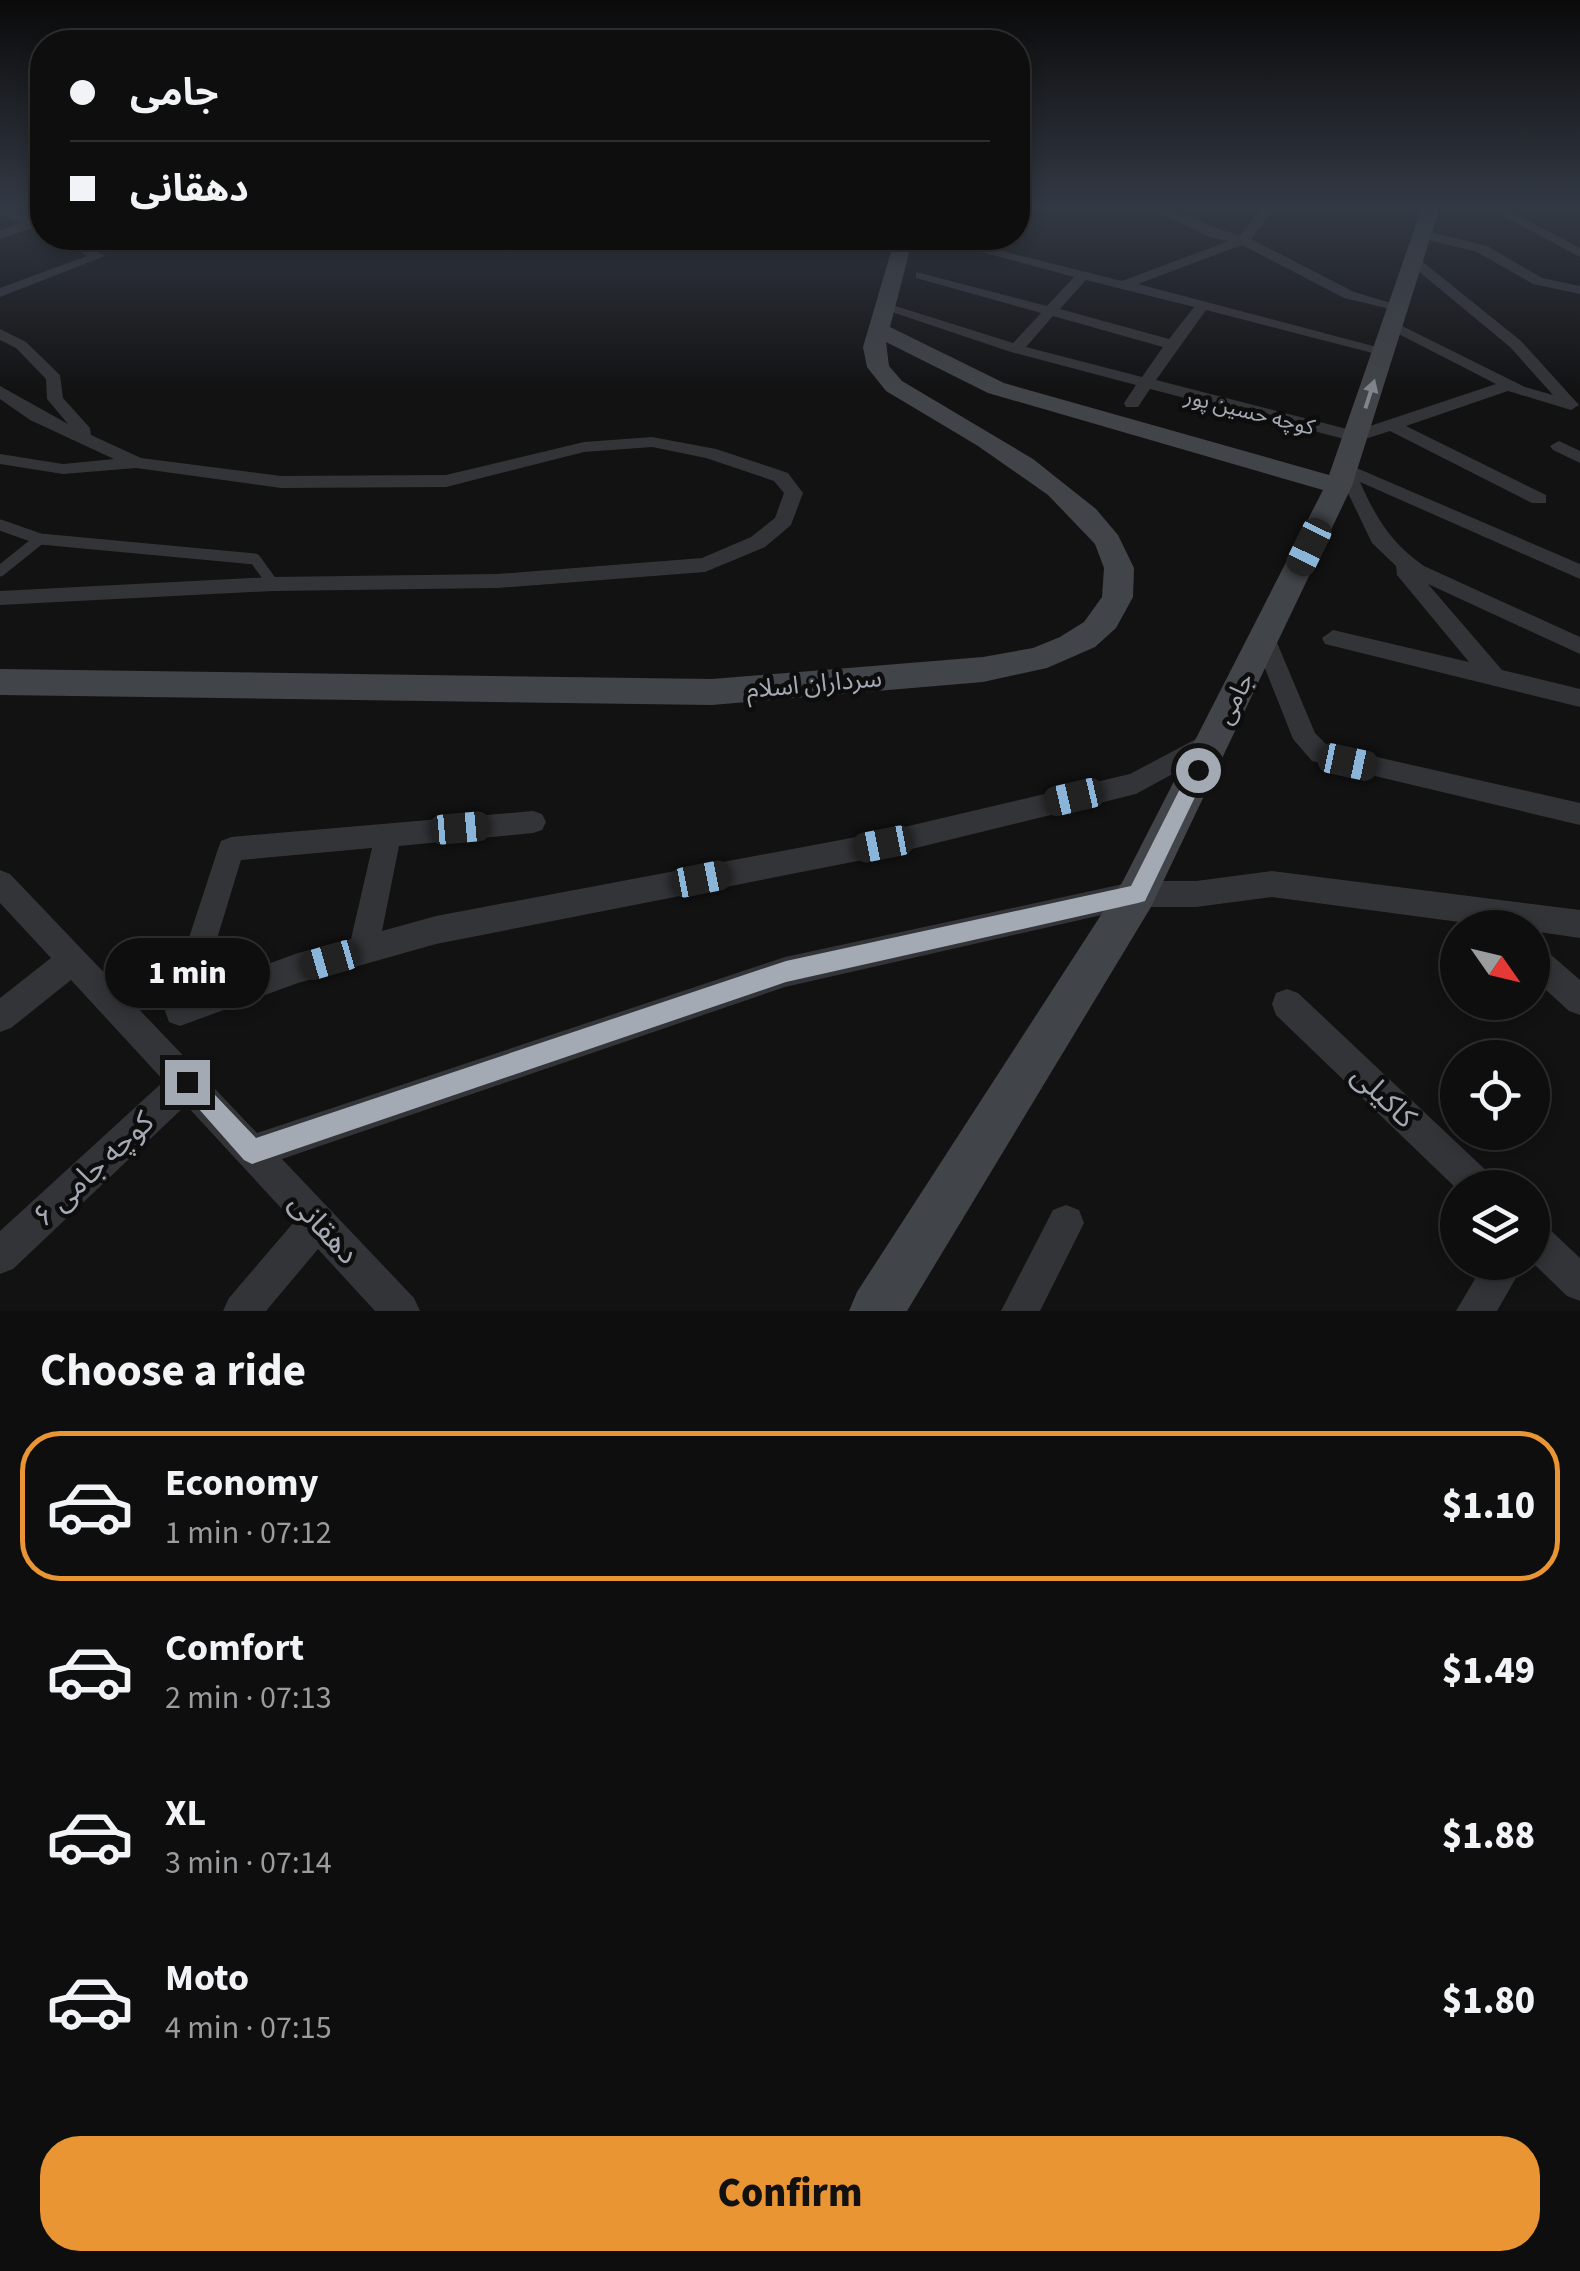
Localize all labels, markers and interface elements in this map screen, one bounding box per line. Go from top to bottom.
text: جامی [130,66,219,120]
text: دهقانی [130,162,249,216]
one-way arrow [1363,378,1378,408]
street label: کوچه حسین پور [1180,380,1319,444]
car [1282,513,1336,581]
street label: سرداران اسلام [745,660,883,709]
street label: جامی [1207,666,1263,730]
car [1316,741,1380,783]
route start [1176,748,1221,793]
car [1041,776,1107,818]
car [429,810,491,846]
car [851,824,915,864]
car [669,859,733,899]
north arrow [1440,910,1550,1020]
map controls [1440,910,1550,1280]
callout: 1 min [104,937,270,1007]
car [297,937,363,983]
text: 1 min [148,950,227,996]
button: locate [1440,1040,1550,1150]
street label: کاکیلی [1341,1055,1426,1139]
route end [165,1060,210,1105]
street label: کوچه جامی ۶ [23,1101,164,1237]
button: layers [1440,1170,1550,1280]
street label: دهقانی [279,1182,368,1274]
text: Choose a ride [40,1339,306,1403]
text: Economy [165,1456,318,1510]
icon: car [45,1461,135,1551]
text: $1.10 [1442,1479,1535,1533]
text: 1 min · 07:12 [165,1510,332,1556]
text: Comfort [165,1621,304,1675]
icon: car [45,1626,135,1716]
text: $1.49 [1442,1644,1535,1698]
text: 2 min · 07:13 [165,1675,332,1721]
text: XL [165,1786,206,1840]
icon: car [45,1791,135,1881]
text: $1.88 [1442,1809,1535,1863]
text: 3 min · 07:14 [165,1840,332,1886]
text: Moto [165,1951,249,2005]
icon: car [45,1956,135,2046]
text: $1.80 [1442,1974,1535,2028]
text: 4 min · 07:15 [165,2005,332,2051]
button: Confirm [40,2136,1540,2251]

